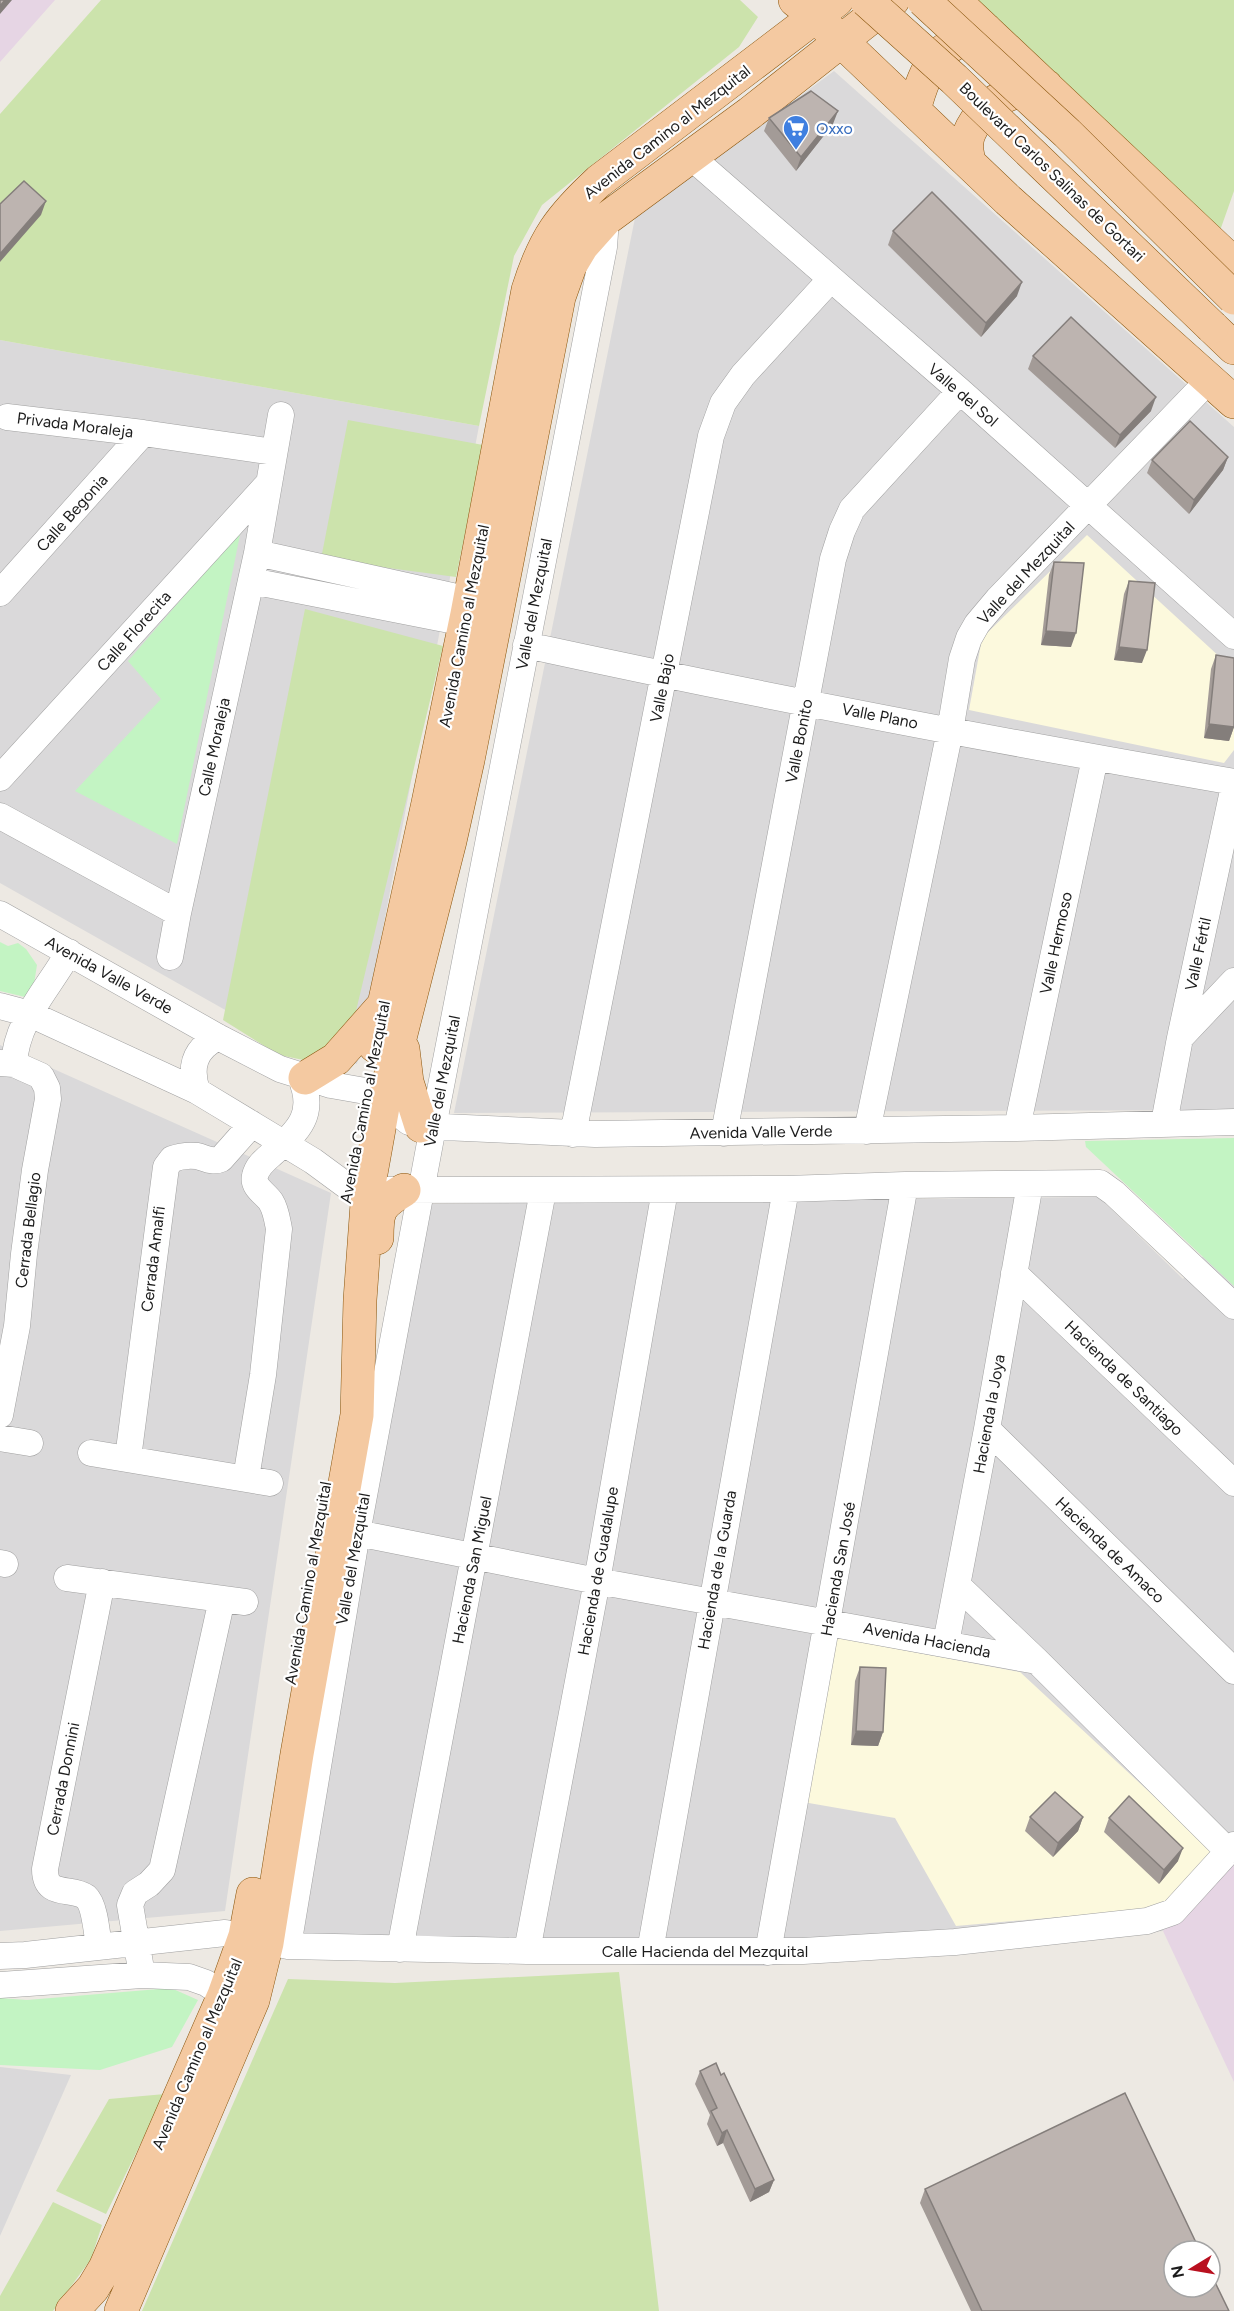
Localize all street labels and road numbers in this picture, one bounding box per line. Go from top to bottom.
street label: Avenida Camino al Mezquital [580,61,754,203]
street label: Boulevard Carlos Salinas de Gortari [955,78,1149,266]
street label: Valle del Sol [924,359,1002,431]
street label: Privada Moraleja [16,408,134,442]
street label: Calle Begonia [32,470,112,556]
street label: Valle del Mezquital [973,518,1079,628]
street label: Avenida Camino al Mezquital [435,523,493,729]
street label: Valle del Mezquital [512,537,556,671]
street label: Calle Florecita [93,587,175,675]
street label: Valle Bajo [646,652,678,724]
street label: Calle Moraleja [194,696,234,798]
street label: Valle Bonito [782,697,816,785]
street label: Valle Plano [840,699,920,733]
street label: Valle Hermoso [1036,890,1076,996]
street label: Valle Fértil [1181,916,1215,992]
street label: Avenida Valle Verde [42,932,176,1018]
street label: Avenida Camino al Mezquital [336,999,394,1205]
street label: Valle del Mezquital [420,1014,464,1148]
street label: Avenida Valle Verde [690,1121,833,1143]
street label: Cerrada Bellagio [11,1171,45,1289]
street label: Cerrada Amalfi [137,1205,169,1313]
street label: Hacienda de Santiago [1061,1317,1187,1439]
street label: Hacienda la Joya [969,1353,1009,1475]
street label: Avenida Camino al Mezquital [281,1480,335,1686]
street label: Hacienda de Guadalupe [574,1485,622,1657]
street label: Hacienda de la Guarda [694,1489,740,1651]
street label: Valle del Mezquital [332,1492,374,1626]
street label: Hacienda de Amaco [1051,1493,1169,1607]
street label: Hacienda San Miguel [448,1494,496,1646]
street label: Hacienda San José [817,1500,859,1638]
street label: Avenida Hacienda [862,1618,992,1662]
street label: Cerrada Donnini [43,1721,83,1837]
street label: Calle Hacienda del Mezquital [602,1942,808,1961]
street label: Avenida Camino al Mezquital [148,1955,246,2153]

